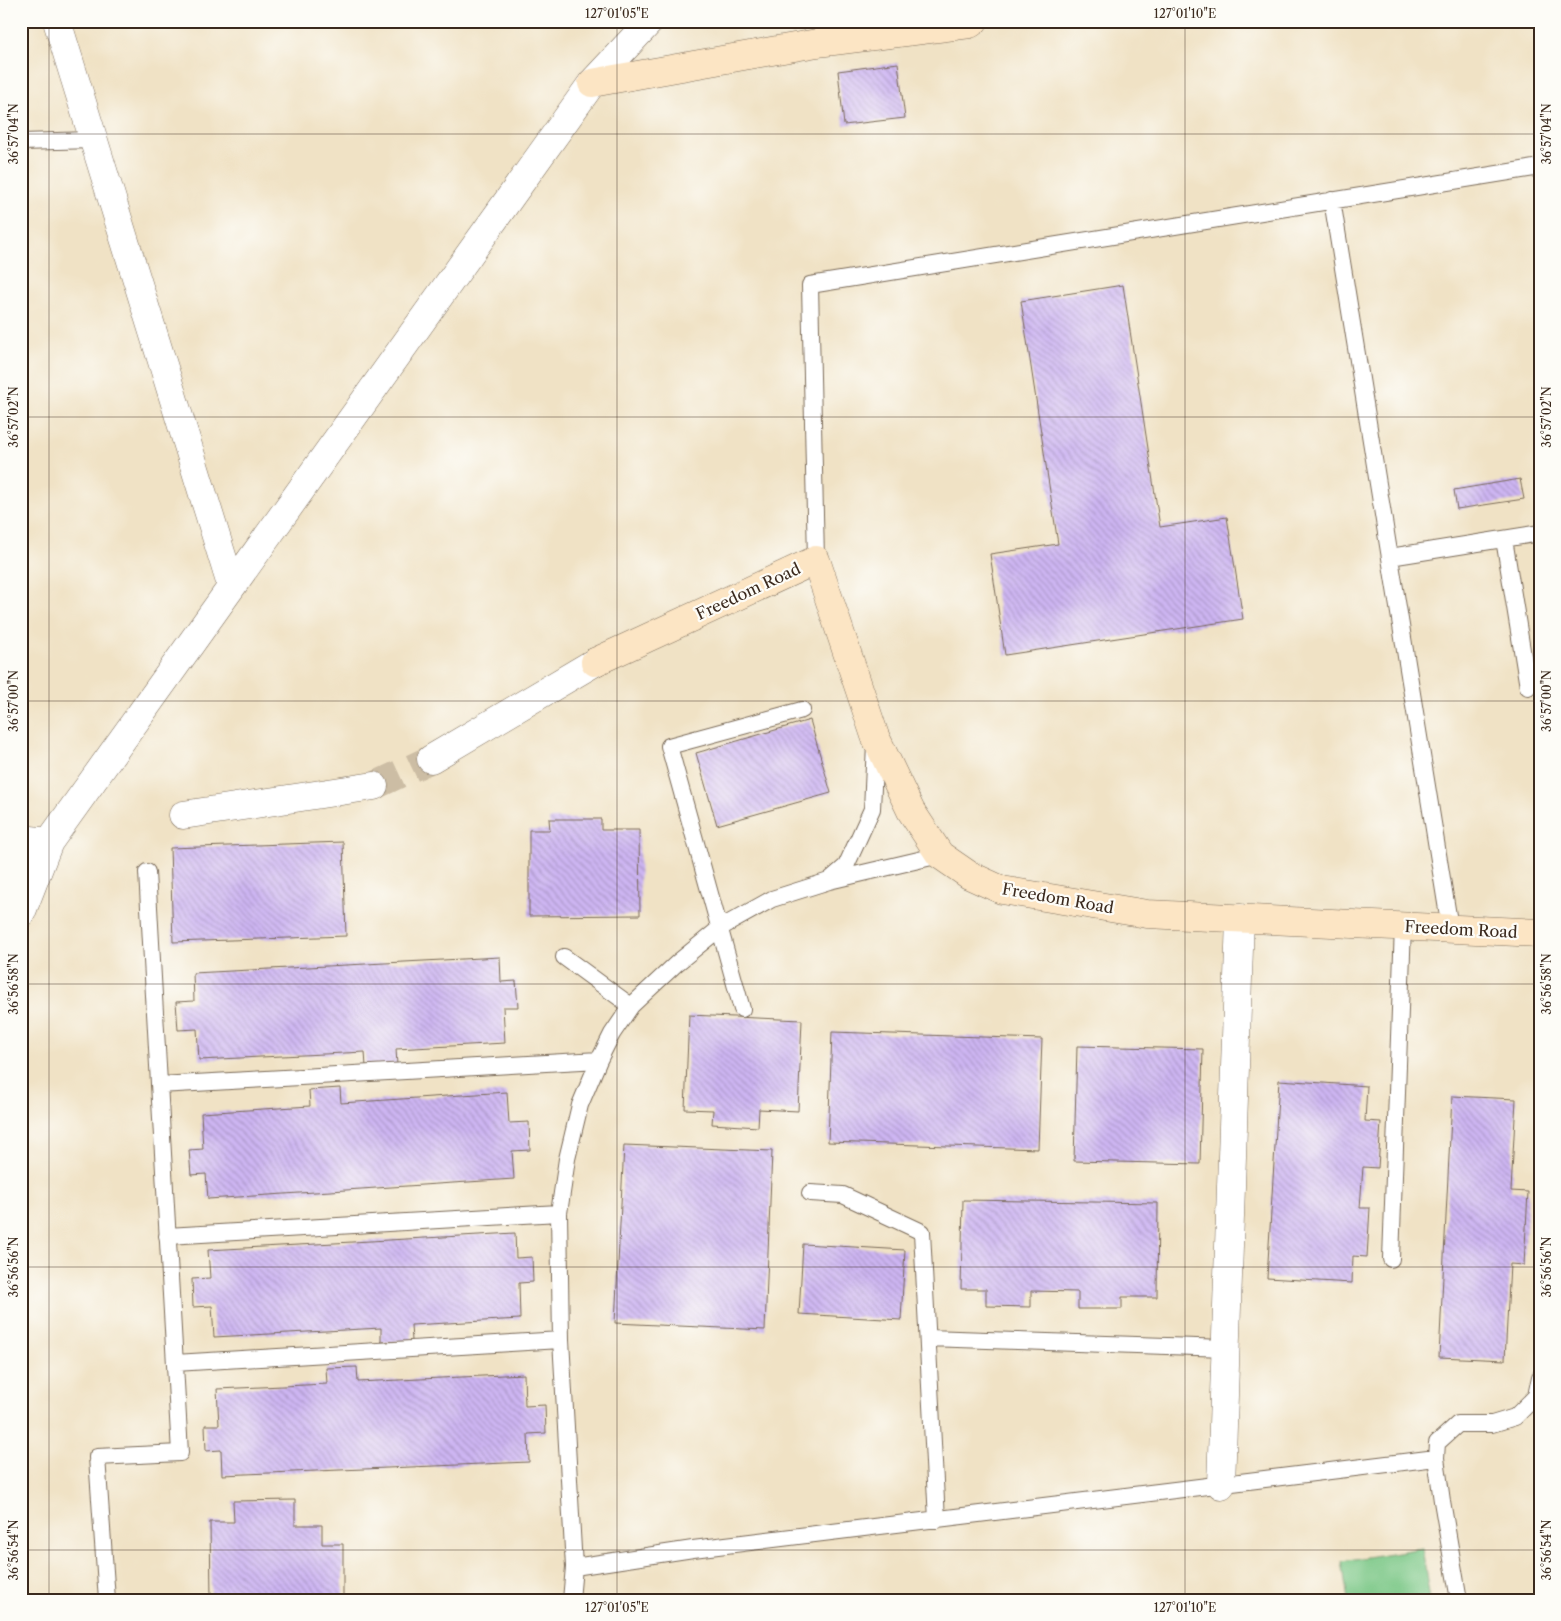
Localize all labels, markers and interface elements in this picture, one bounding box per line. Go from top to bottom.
text: 127°01'05"E [585,6,649,21]
text: 127°01'10"E [1154,6,1216,21]
text: 36°57'04"N [6,103,21,165]
text: 36°57'04"N [1539,103,1554,165]
text: 36°57'02"N [6,386,21,448]
text: 36°57'02"N [1539,386,1554,448]
street label: Freedom Road [693,558,804,624]
text: 36°57'00"N [6,670,21,732]
text: 36°57'00"N [1539,670,1554,732]
street label: Freedom Road [1001,878,1116,918]
street label: Freedom Road [1404,916,1518,942]
text: 36°56'58"N [6,953,21,1015]
text: 36°56'58"N [1539,953,1554,1015]
text: 36°56'56"N [6,1236,21,1297]
text: 36°56'56"N [1539,1236,1554,1297]
text: 36°56'54"N [6,1519,21,1580]
text: 36°56'54"N [1539,1519,1554,1580]
text: 127°01'05"E [585,1600,649,1615]
text: 127°01'10"E [1154,1600,1216,1615]

